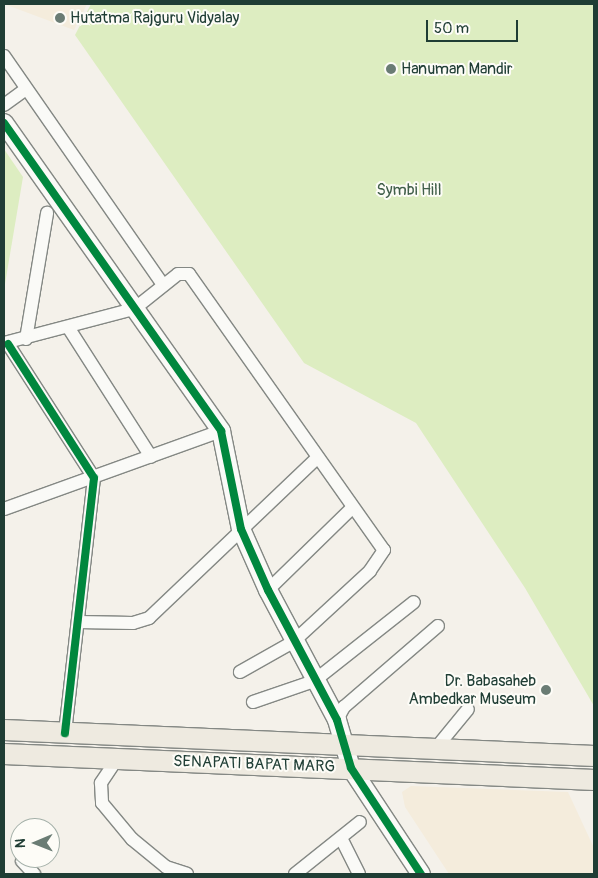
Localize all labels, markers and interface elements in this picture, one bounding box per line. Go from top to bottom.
place label: Hutatma Rajguru Vidyalay [70,8,239,28]
scale bar [428,10,520,42]
marker: Hutatma Rajguru Vidyalay [54,12,66,24]
text: 50 m [434,19,469,38]
place label: Hanuman Mandir [401,59,512,79]
marker: Hanuman Mandir [385,63,397,75]
park label: Symbi Hill [376,180,442,200]
place label: Dr. Babasaheb Ambedkar Museum [408,671,536,709]
marker: Dr. Babasaheb Ambedkar Museum [540,684,552,696]
street label: SENAPATI BAPAT MARG [173,752,335,776]
north arrow [10,818,60,868]
text: N [12,838,29,848]

